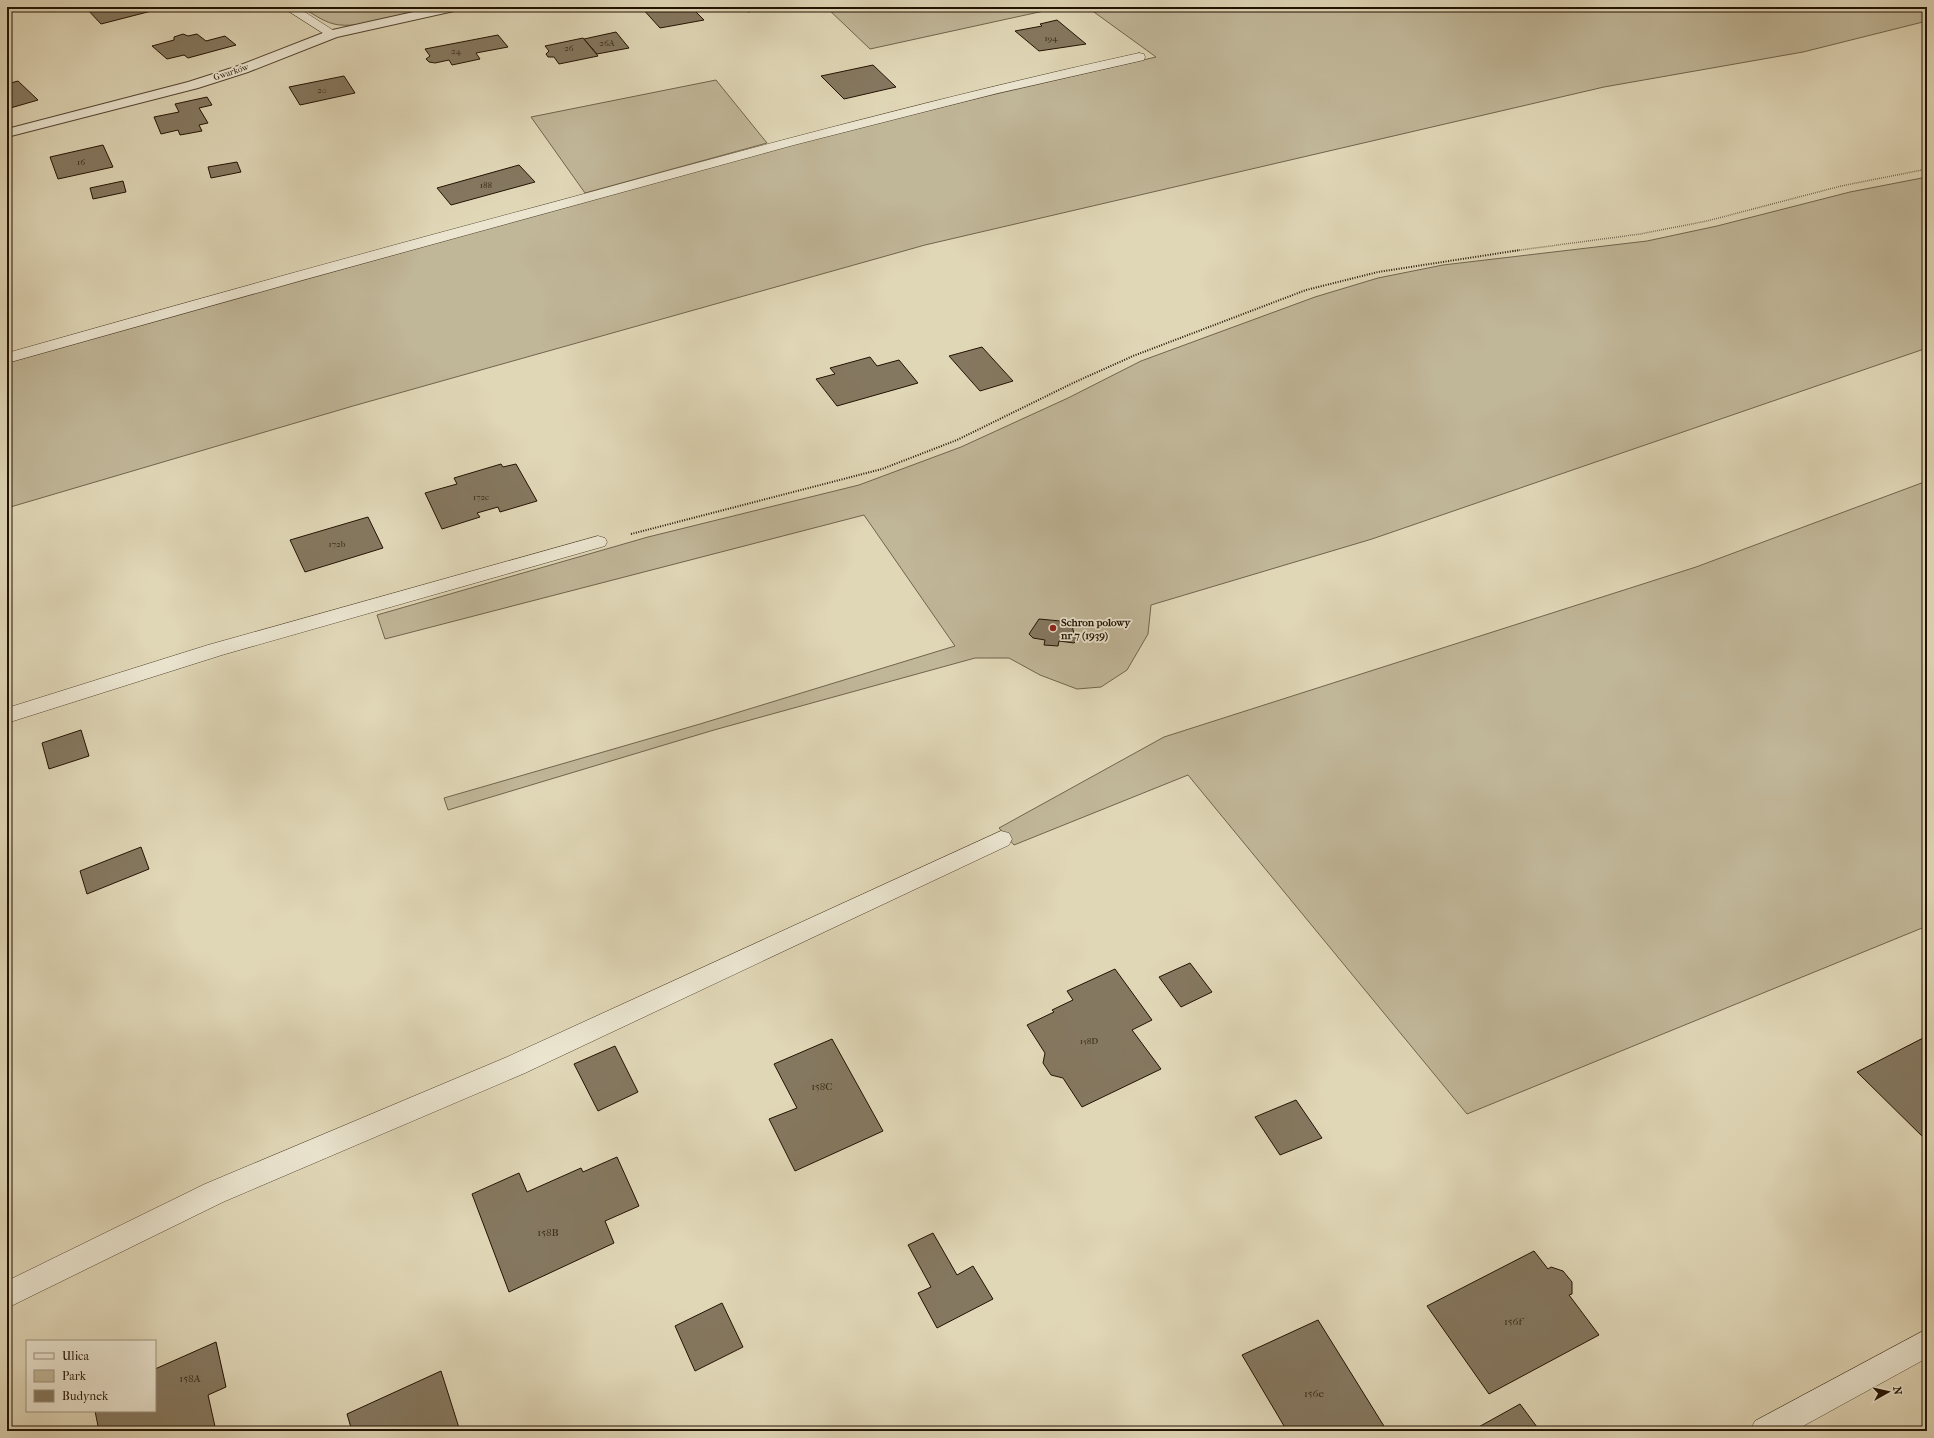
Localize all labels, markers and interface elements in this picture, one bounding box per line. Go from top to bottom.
house number: 194 [1044,33,1058,43]
house number: 26A [599,38,615,48]
house number: 26 [564,43,574,53]
house number: 24 [451,46,462,56]
street label: Gwarków [212,62,250,82]
house number: 20 [317,85,327,95]
house number: 16 [77,157,85,167]
house number: 188 [480,180,493,190]
house number: 172c [473,492,489,502]
house number: 172b [329,539,346,549]
place label: Schron polowy nr 7 (1939) [1060,616,1131,642]
marker: Schron polowy nr 7 (1939) [1048,623,1058,633]
house number: 158D [1080,1036,1098,1046]
house number: 158C [811,1080,833,1093]
house number: 158B [537,1226,559,1239]
house number: 156f [1504,1315,1524,1328]
legend [26,1340,156,1412]
text: Ulica [62,1349,89,1363]
text: Park [62,1369,87,1383]
house number: 158A [179,1372,202,1385]
north arrow [1868,1372,1908,1412]
text: N [1890,1386,1905,1396]
house number: 156e [1304,1387,1325,1400]
text: Budynek [62,1389,109,1403]

